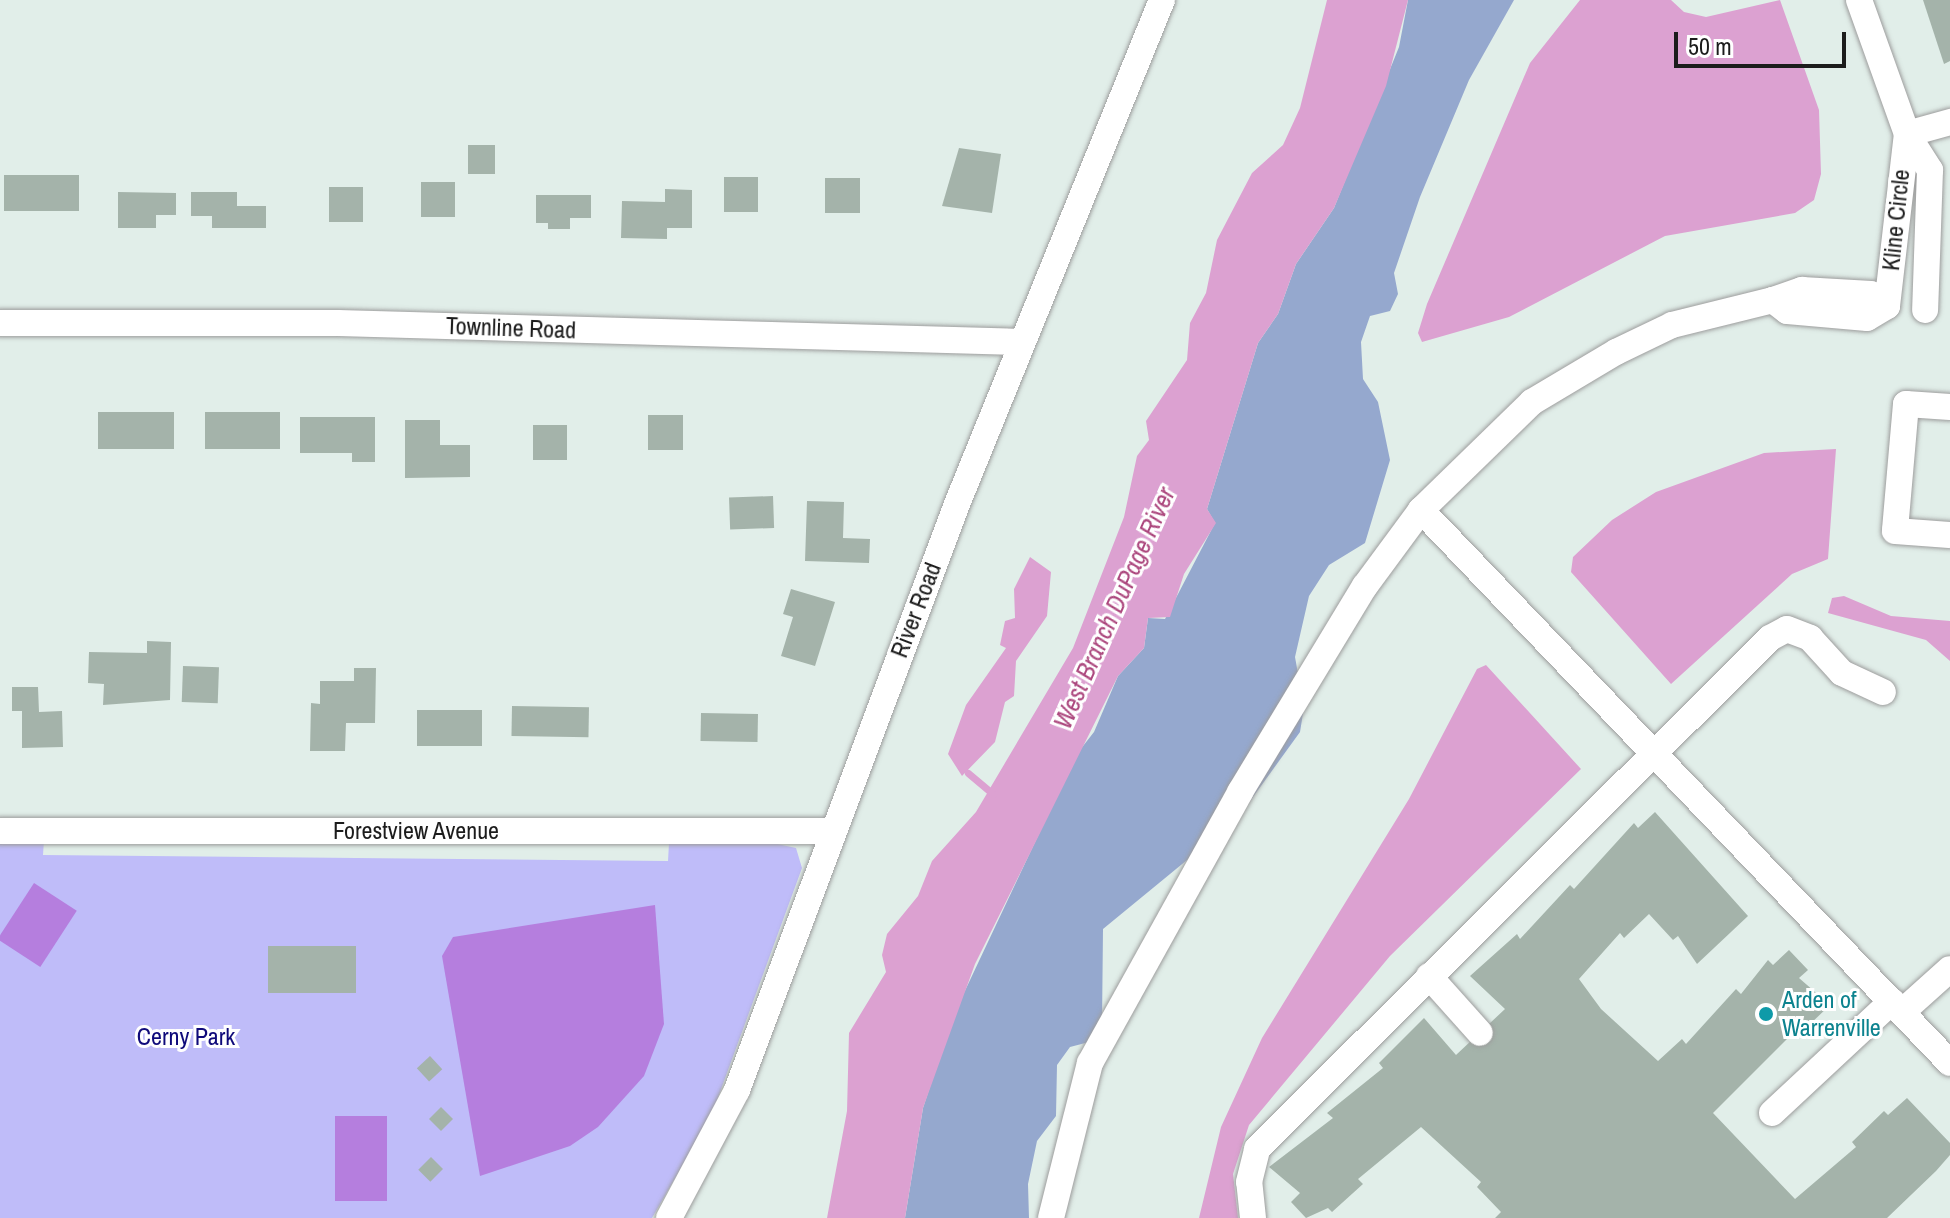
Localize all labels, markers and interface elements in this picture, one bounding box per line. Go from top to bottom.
scale bar [1678,16,1850,66]
text: 50 m [1688,30,1732,62]
street label: Kline Circle [1876,168,1916,272]
street label: Townline Road [445,311,577,345]
water label: West Branch DuPage River [1047,482,1181,734]
street label: River Road [885,558,947,662]
street label: Forestview Avenue [332,817,500,845]
place label: Arden of Warrenville [1782,986,1881,1042]
marker: Arden of Warrenville [1757,1005,1775,1023]
park label: Cerny Park [137,1023,235,1051]

